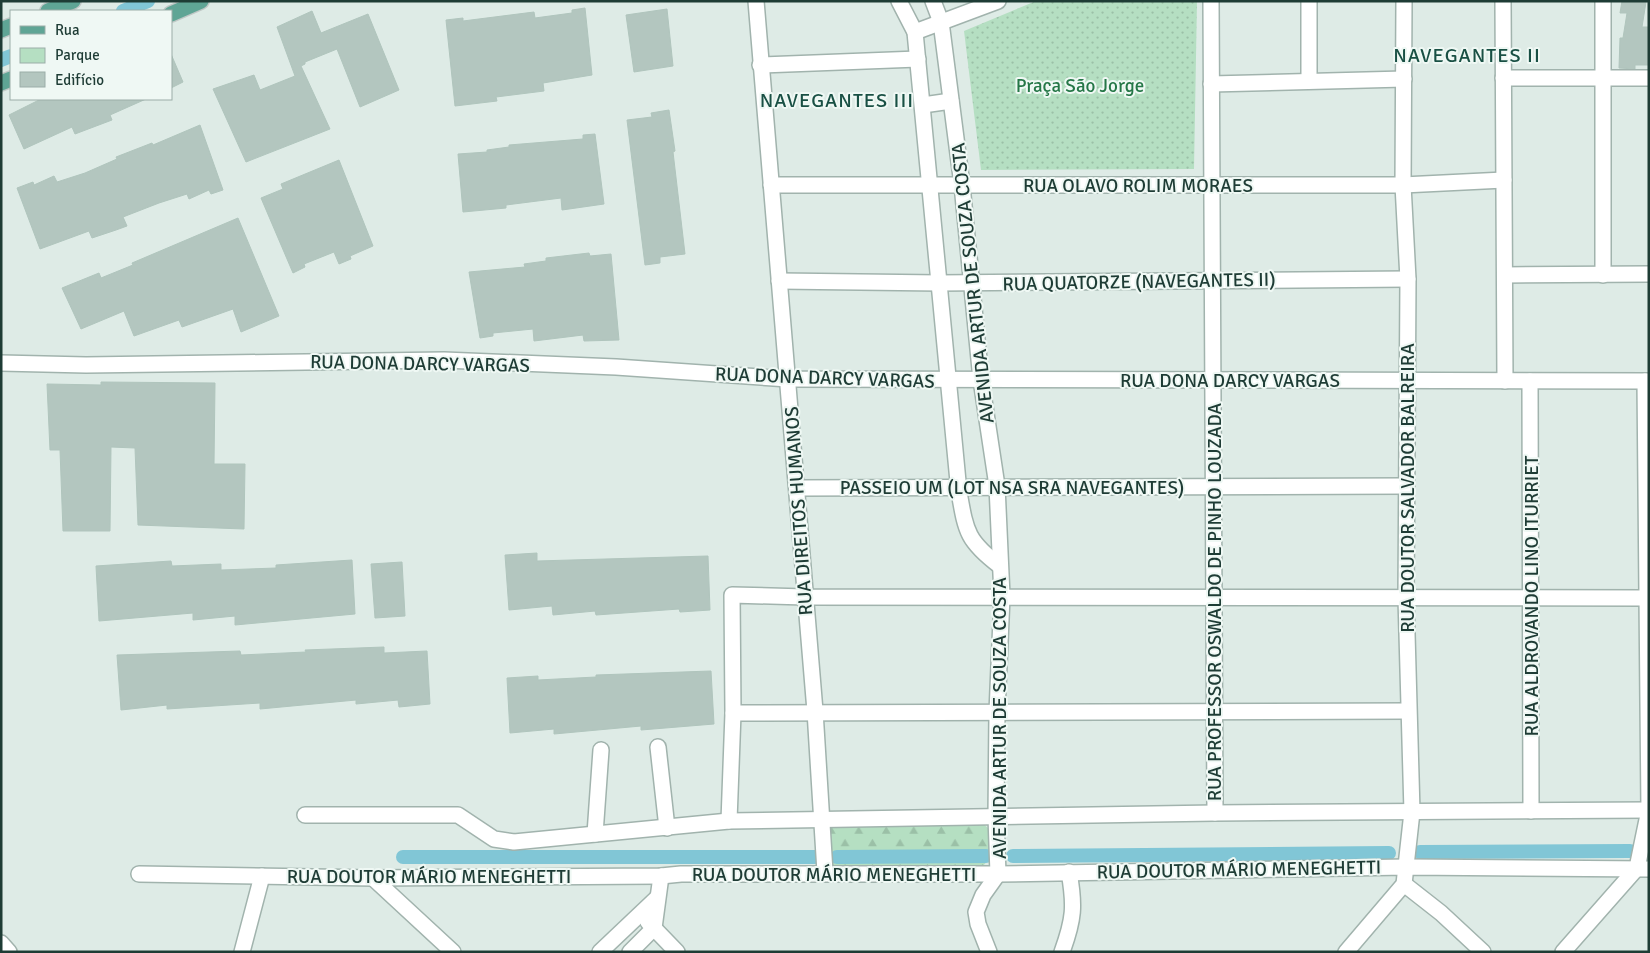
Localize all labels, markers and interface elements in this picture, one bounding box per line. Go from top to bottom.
legend [10,10,172,100]
text: Rua [55,21,80,39]
district label: NAVEGANTES II [1393,43,1541,68]
text: Parque [55,46,100,64]
text: Edifício [55,71,104,89]
park label: Praça São Jorge [1016,74,1144,98]
district label: NAVEGANTES III [760,88,914,113]
street label: AVENIDA ARTUR DE SOUZA COSTA [946,141,1000,424]
street label: RUA OLAVO ROLIM MORAES [1023,174,1253,198]
street label: RUA QUATORZE (NAVEGANTES II) [1002,268,1276,296]
street label: RUA DOUTOR SALVADOR BALREIRA [1396,343,1420,633]
street label: RUA DONA DARCY VARGAS [310,350,530,378]
street label: RUA DONA DARCY VARGAS [715,362,935,394]
street label: RUA DONA DARCY VARGAS [1120,369,1340,393]
street label: RUA PROFESSOR OSWALDO DE PINHO LOUZADA [1203,402,1227,801]
street label: RUA DIREITOS HUMANOS [780,406,818,616]
street label: RUA ALDROVANDO LINO ITURRIET [1520,455,1544,736]
street label: PASSEIO UM (LOT NSA SRA NAVEGANTES) [840,476,1184,500]
street label: AVENIDA ARTUR DE SOUZA COSTA [988,577,1012,859]
street label: RUA DOUTOR MÁRIO MENEGHETTI [1097,856,1382,884]
street label: RUA DOUTOR MÁRIO MENEGHETTI [692,863,976,887]
street label: RUA DOUTOR MÁRIO MENEGHETTI [287,865,571,889]

